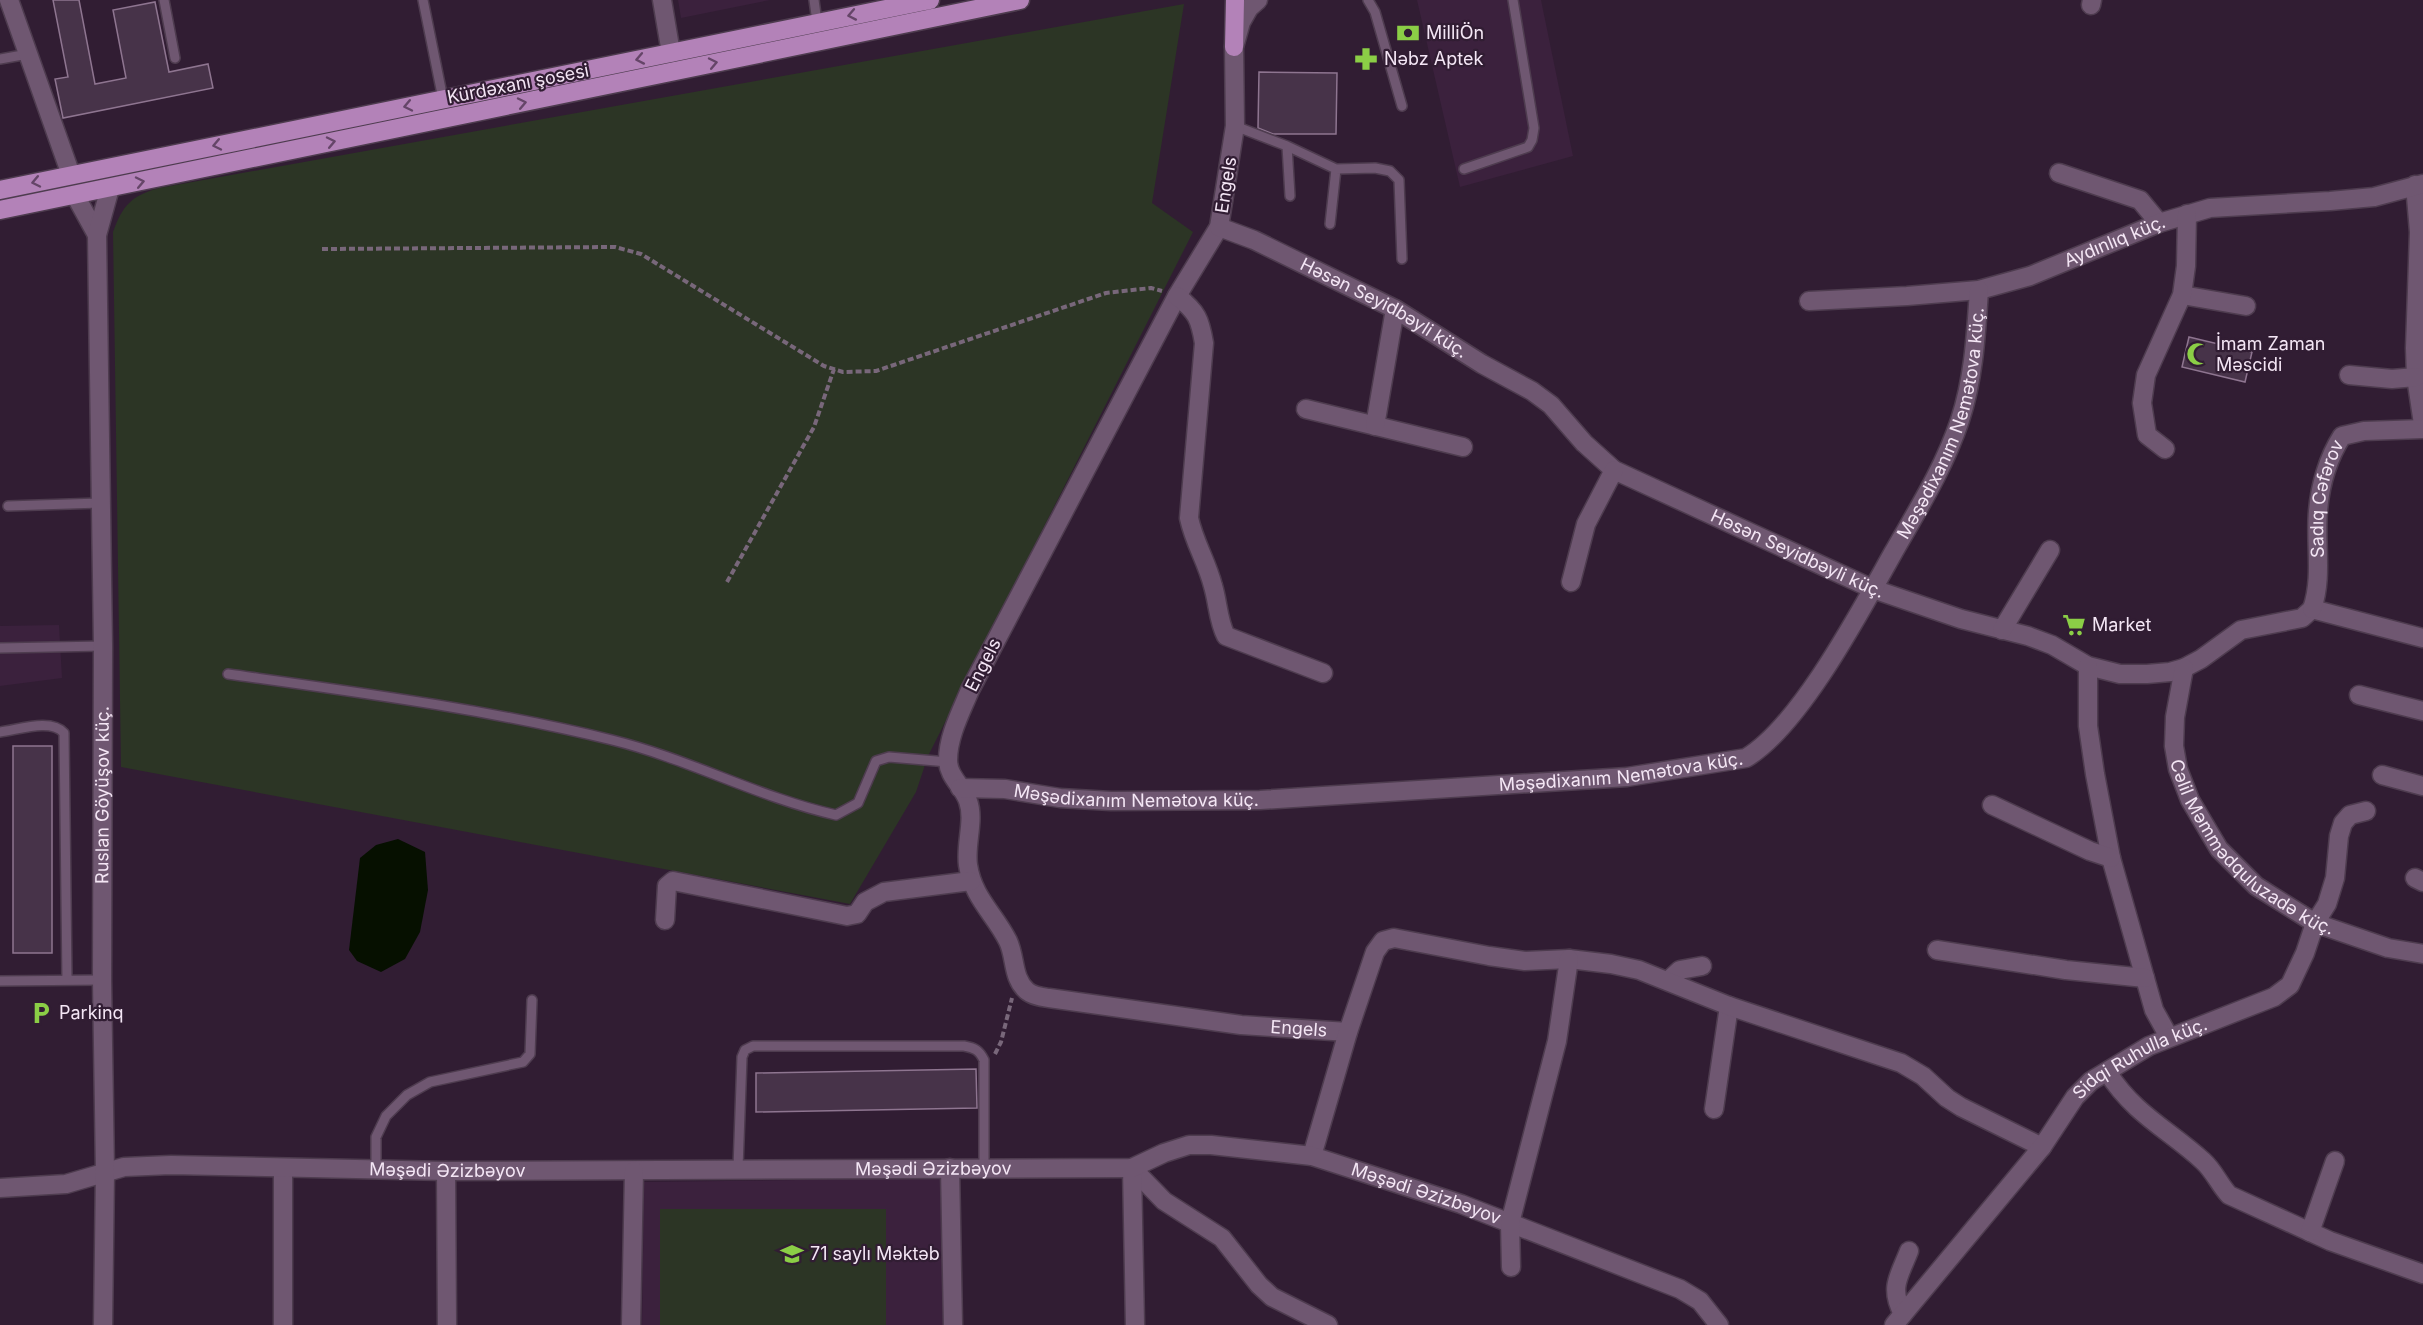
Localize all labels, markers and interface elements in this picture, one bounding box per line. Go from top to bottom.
one-way arrow [847,8,857,21]
bank icon: MilliÖn [1395,20,1421,46]
place label: MilliÖn [1426,21,1484,43]
pharmacy icon: Nəbz Aptek [1353,46,1379,72]
place label: Nəbz Aptek [1384,48,1483,69]
one-way arrow [635,52,645,65]
one-way arrow [707,58,717,71]
street label: Kürdəxanı şosesi [445,59,591,108]
one-way arrow [516,97,526,110]
one-way arrow [403,99,413,112]
one-way arrow [325,136,335,149]
one-way arrow [212,138,222,151]
street label: Engels [1211,155,1240,215]
one-way arrow [31,175,41,188]
one-way arrow [134,176,144,189]
street label: Aydınlıq küç. [2061,211,2168,271]
street label: Həsən Seyidbəyli küç. [1297,253,1472,362]
street label: Məşədixanım Nemətova küç. [1892,307,1988,543]
place label: İmam Zaman Məscidi [2216,332,2325,375]
mosque icon: İmam Zaman Məscidi [2185,341,2211,367]
street label: Sadıq Cəfərov [2306,436,2348,558]
street label: Həsən Seyidbəyli küç. [1708,505,1887,602]
supermarket icon: Market [2061,612,2087,638]
place label: Market [2092,614,2151,635]
street label: Engels [960,635,1005,695]
street label: Ruslan Göyüşov küç. [91,706,113,884]
street label: Məşədixanım Nemətova küç. [1498,748,1744,795]
street label: Cəlil Məmmədquluzadə küç. [2166,758,2337,939]
street label: Məşədixanım Nemətova küç. [1012,780,1259,811]
parking icon: Parkinq [28,1000,54,1026]
place label: Parkinq [59,1002,124,1023]
street label: Sidqi Ruhulla küç. [2068,1013,2210,1103]
street label: Engels [1270,1016,1328,1041]
street label: Məşədi Əzizbəyov [369,1158,526,1181]
street label: Məşədi Əzizbəyov [855,1158,1012,1179]
street label: Məşədi Əzizbəyov [1349,1158,1504,1228]
school or university icon: 71 saylı Məktəb [779,1241,805,1267]
place label: 71 saylı Məktəb [810,1243,940,1264]

